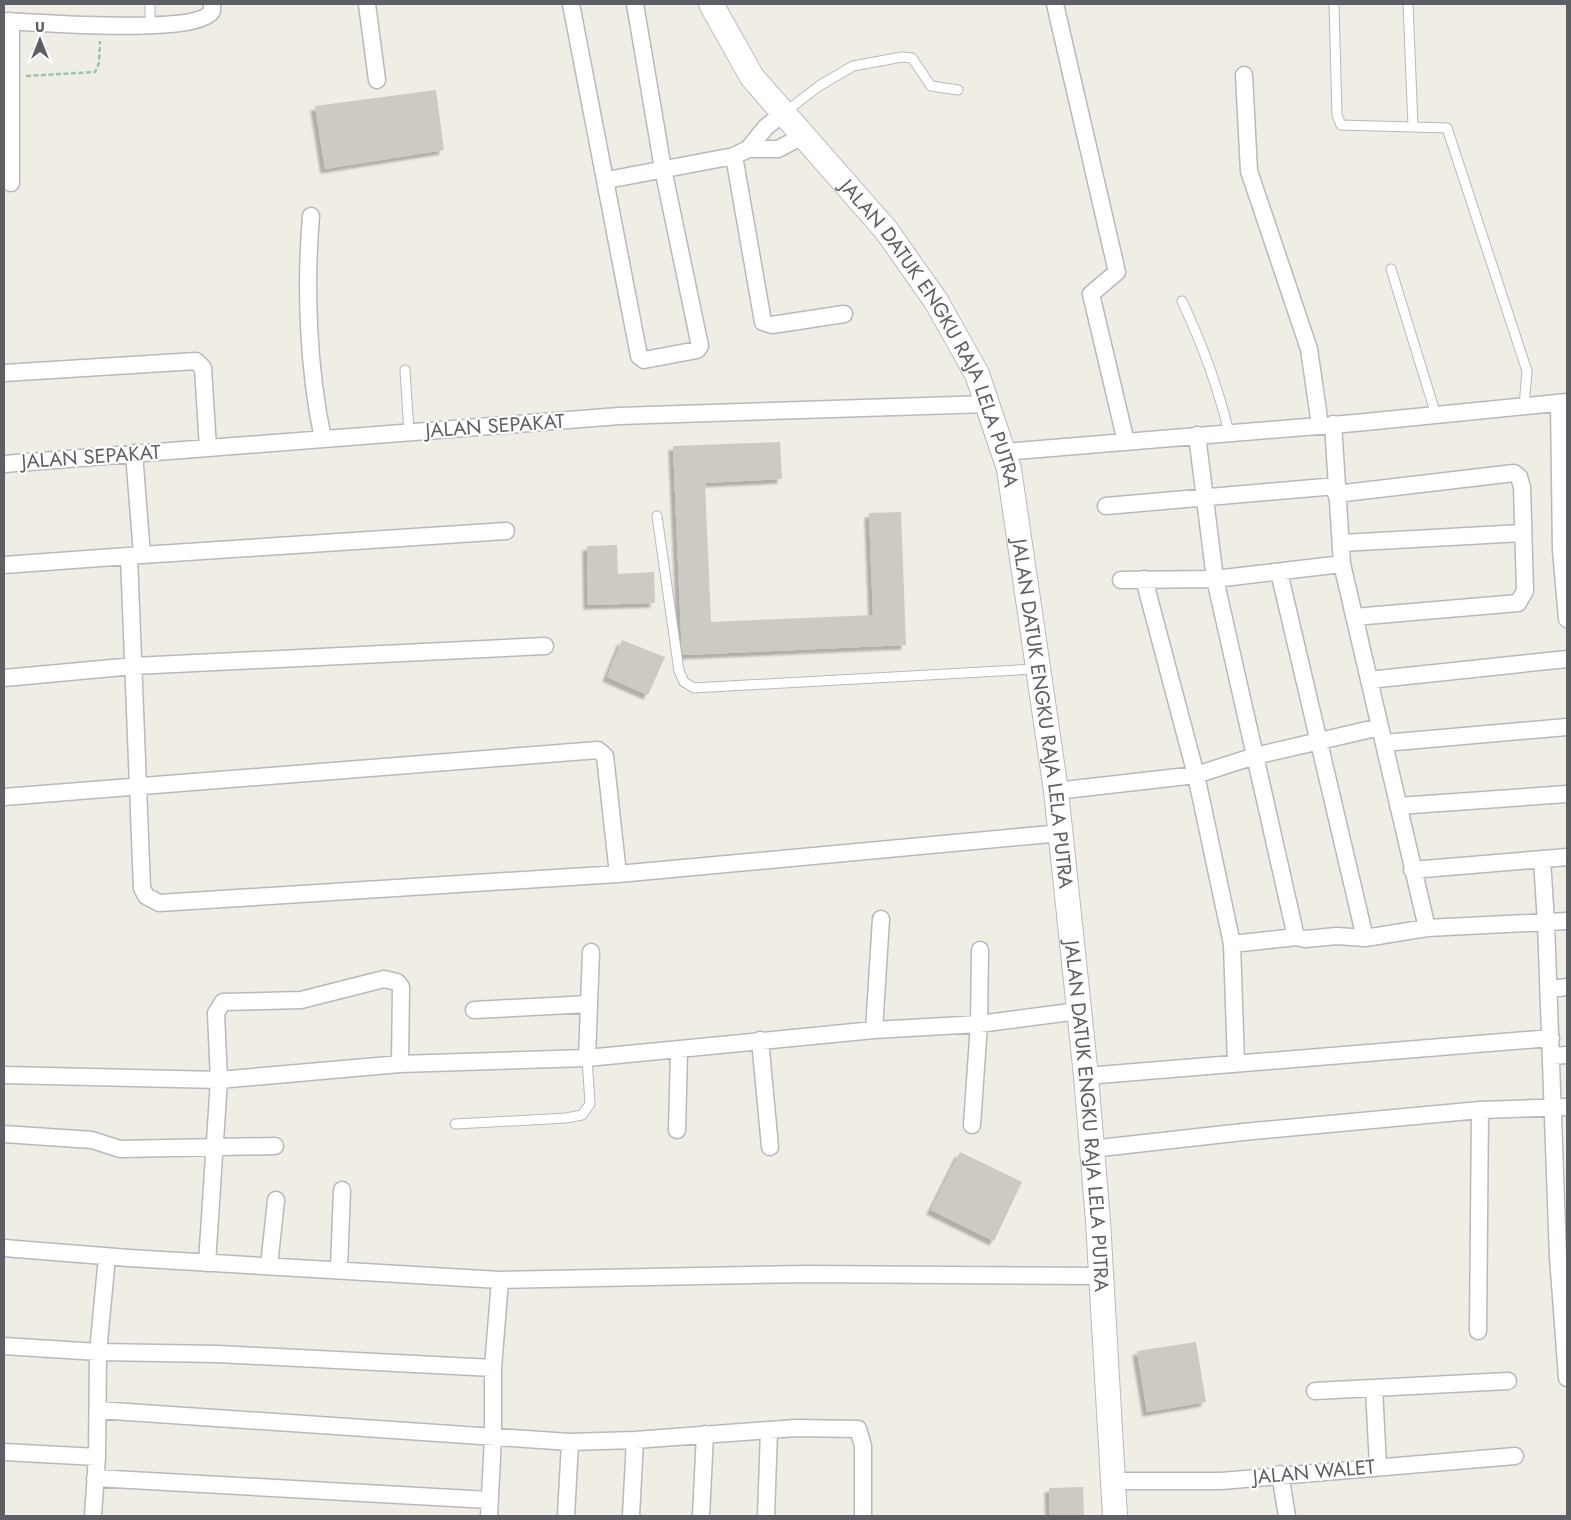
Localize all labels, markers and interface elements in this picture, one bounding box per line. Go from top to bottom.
north arrow [15,15,65,65]
text: U [35,17,45,37]
street label: JALAN DATUK ENGKU RAJA LELA PUTRA [831,170,1026,490]
street label: JALAN SEPAKAT [421,407,566,446]
street label: JALAN SEPAKAT [17,438,162,477]
street label: JALAN DATUK ENGKU RAJA LELA PUTRA [1004,534,1081,891]
street label: JALAN DATUK ENGKU RAJA LELA PUTRA [1057,936,1117,1293]
street label: JALAN WALET [1249,1452,1377,1492]

